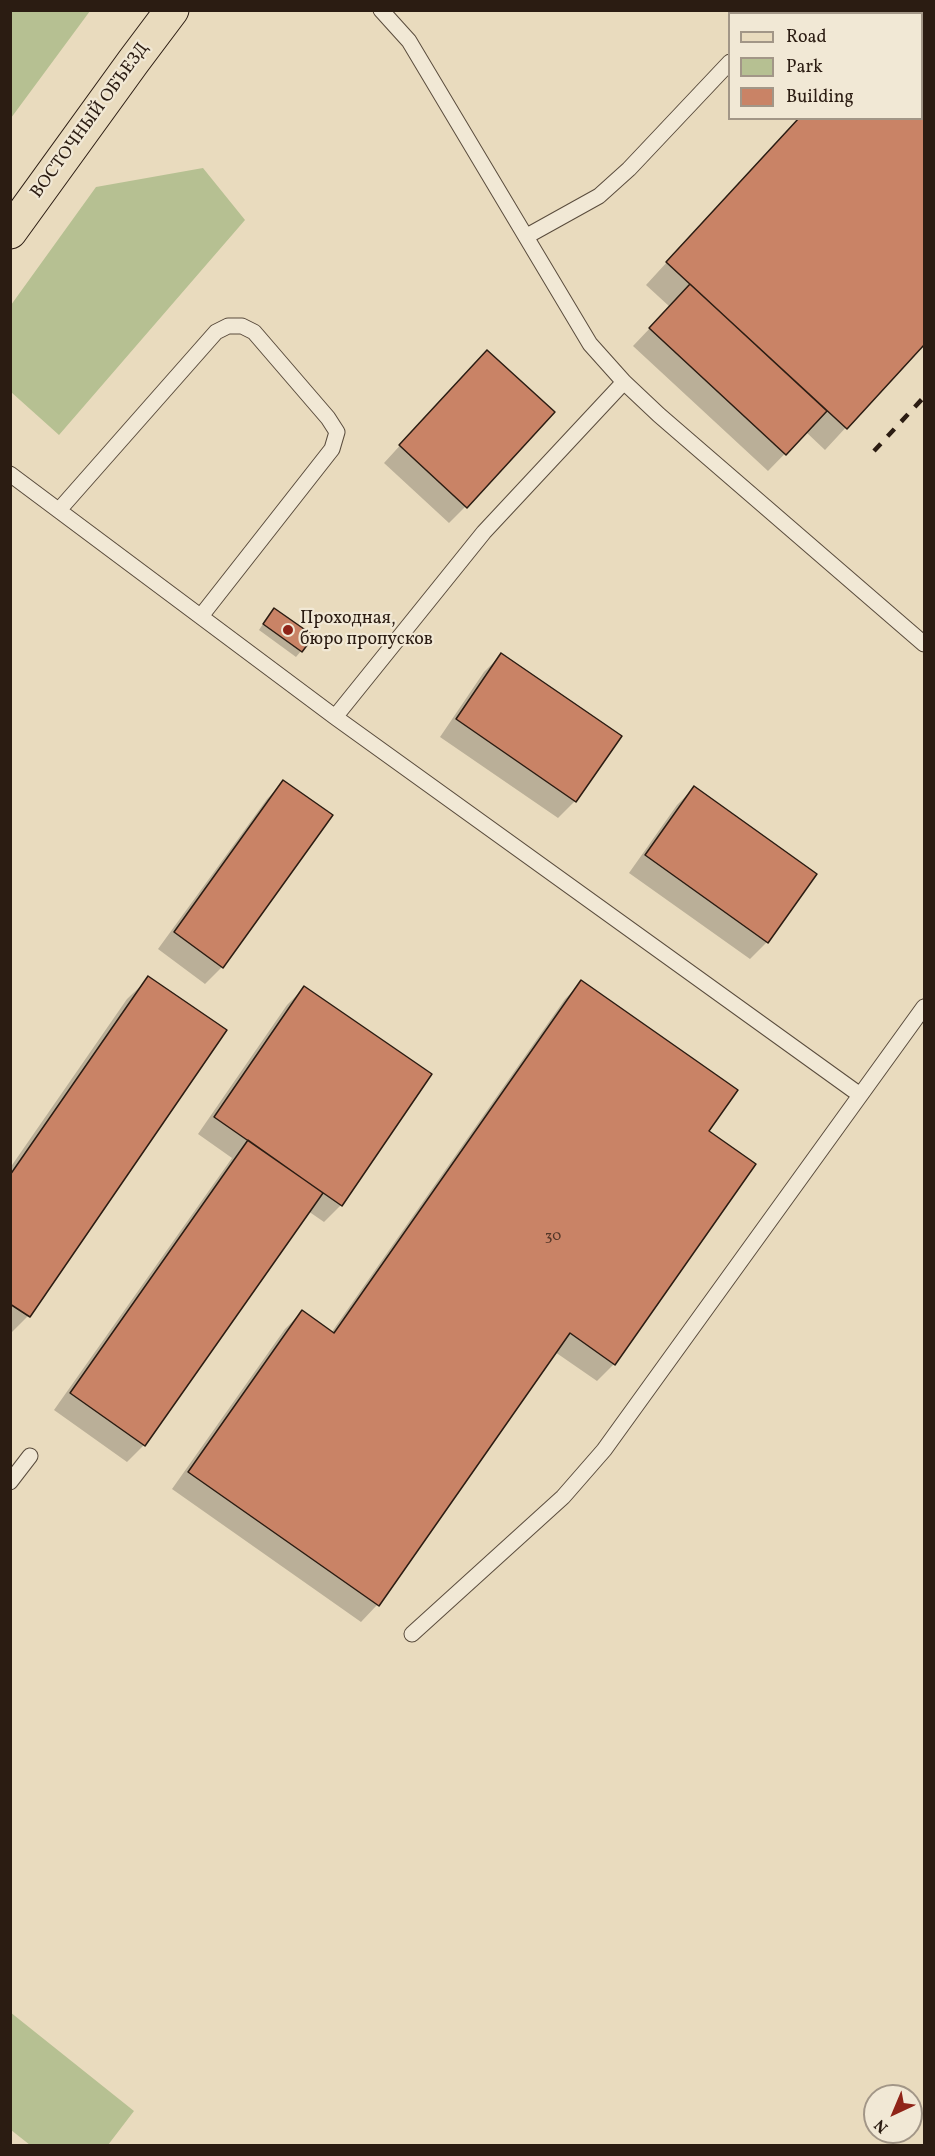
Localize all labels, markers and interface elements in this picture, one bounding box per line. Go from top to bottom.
legend [728,12,923,120]
text: Road [786,25,827,50]
street label: ВОСТОЧНЫЙ ОБЪЕЗД [27,39,155,203]
text: Park [786,55,823,80]
text: Building [786,85,854,110]
place label: Проходная, бюро пропусков [300,609,433,652]
marker: Проходная, бюро пропусков [281,623,295,637]
house number: 30 [545,1228,561,1246]
north arrow [863,2084,923,2144]
text: N [870,2114,894,2137]

